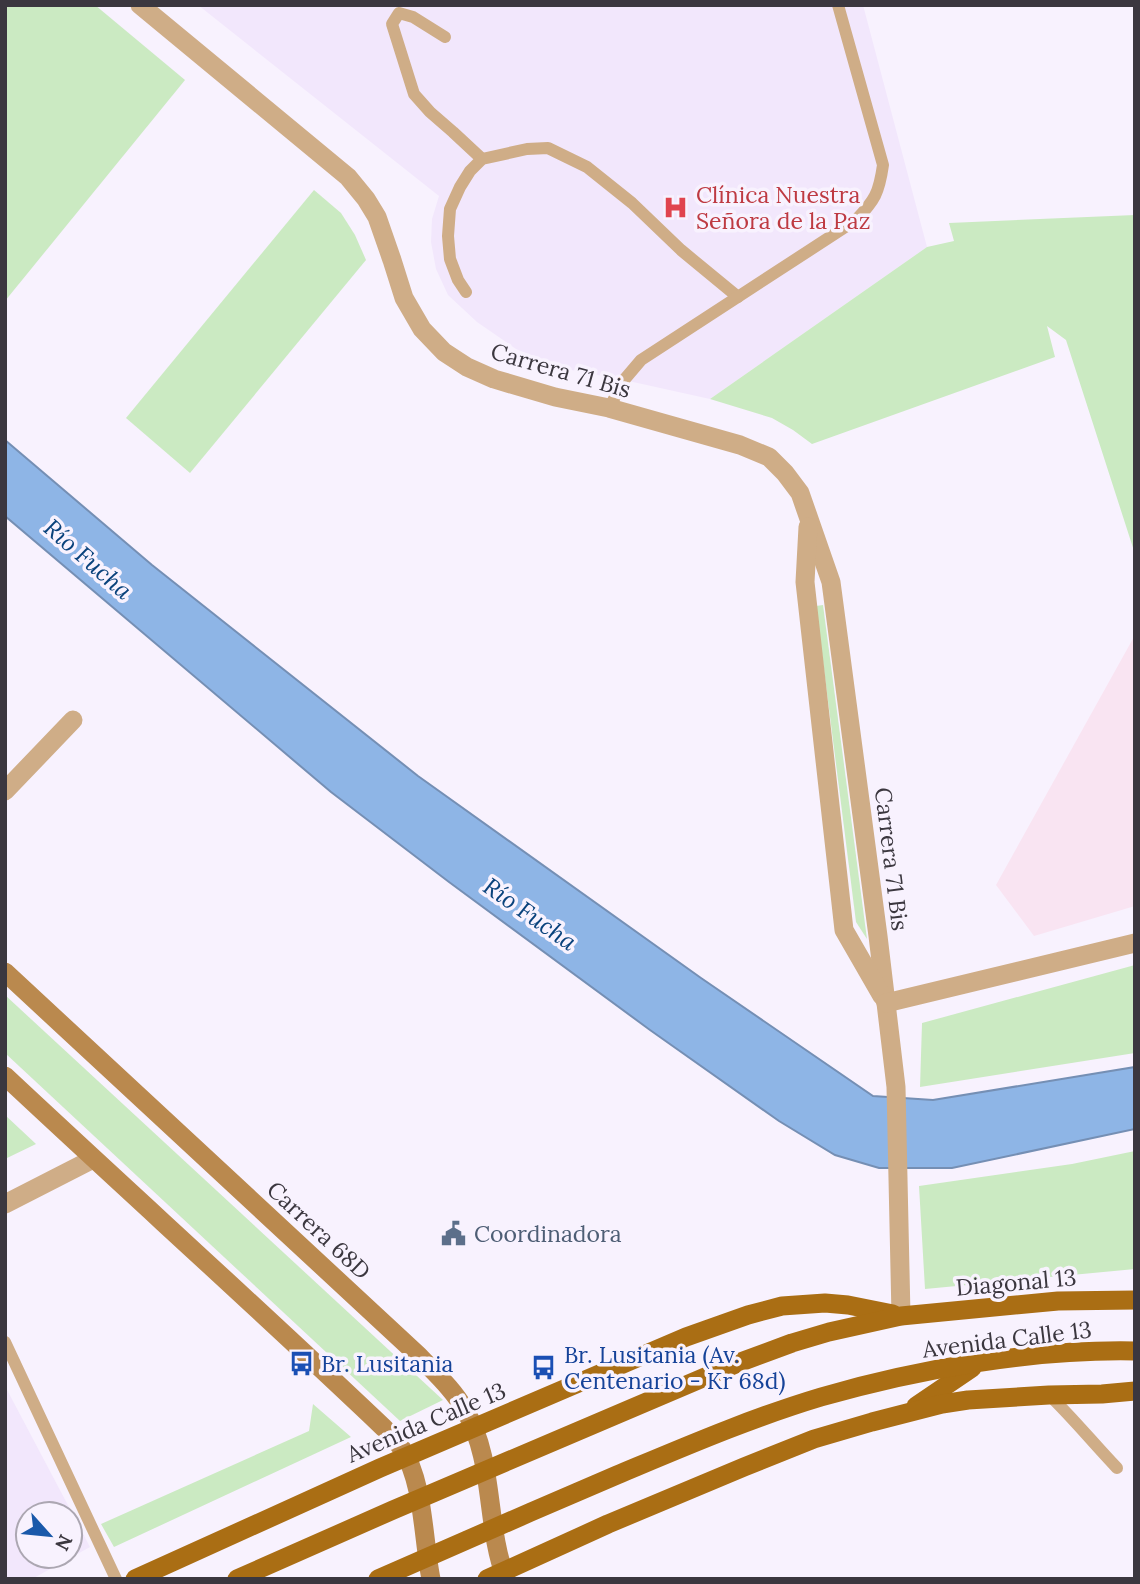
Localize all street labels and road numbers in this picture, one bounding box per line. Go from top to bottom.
street label: Carrera 71 Bis [488,336,634,404]
street label: Carrera 71 Bis [869,786,915,932]
street label: Carrera 68D [261,1175,377,1285]
street label: Diagonal 13 [955,1262,1077,1302]
street label: Avenida Calle 13 [920,1314,1093,1364]
street label: Avenida Calle 13 [341,1375,510,1469]

